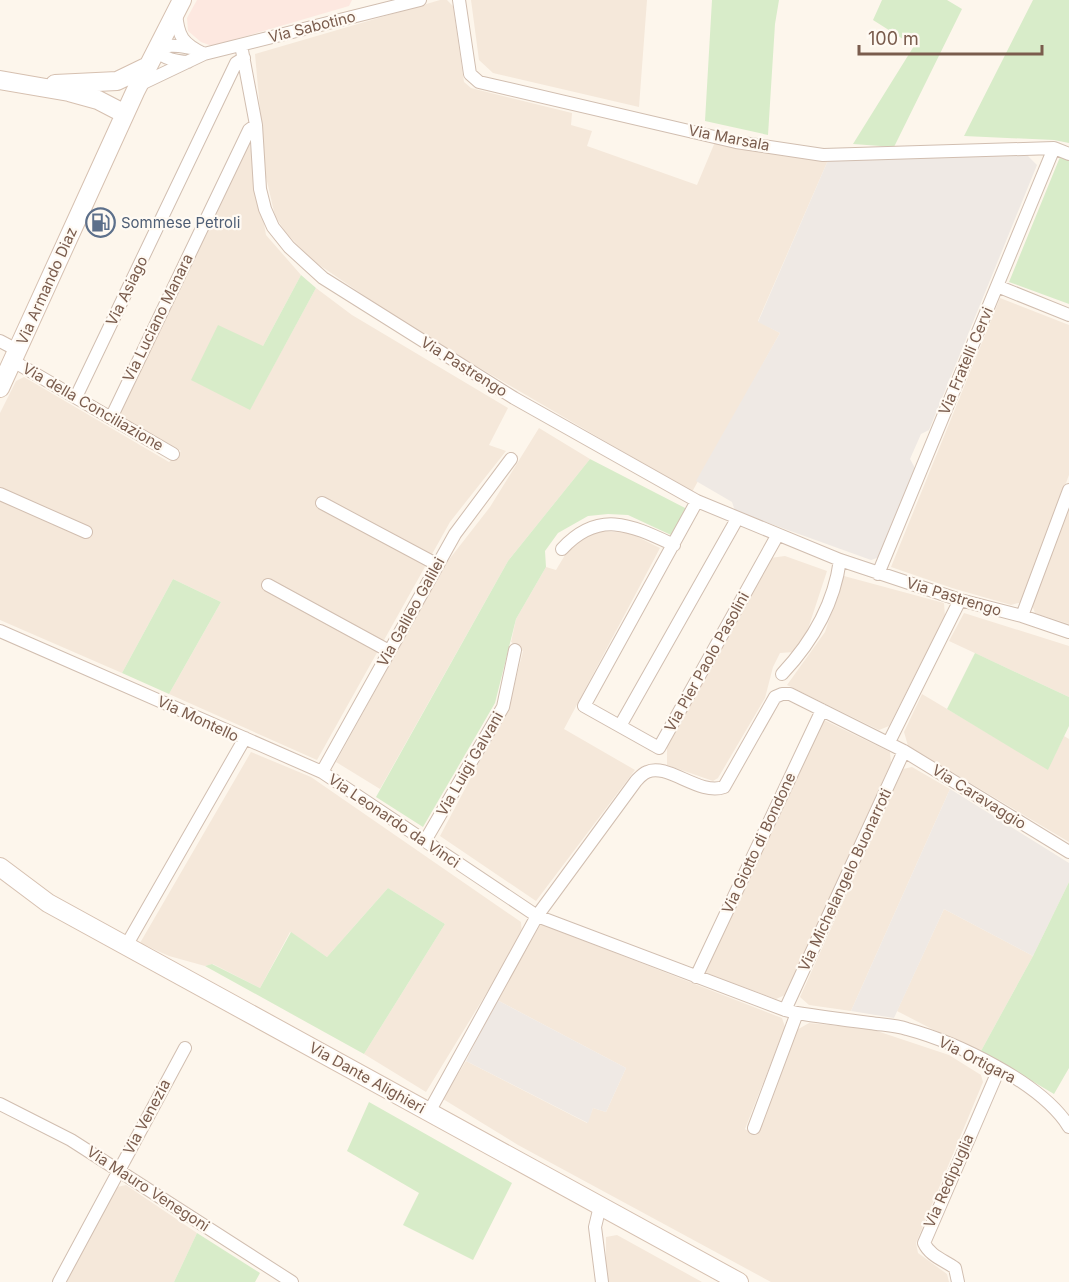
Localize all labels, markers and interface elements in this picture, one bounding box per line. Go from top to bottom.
street label: Via Sabotino [266,7,357,47]
scale bar [859,18,1042,56]
text: 100 m [868,28,919,49]
street label: Via Marsala [687,120,771,155]
fuel station icon: Sommese Petroli [84,207,116,239]
place label: Sommese Petroli [121,213,240,232]
street label: Via Armando Diaz [12,224,81,348]
street label: Via Luciano Manara [118,251,197,385]
street label: Via Asiago [102,253,152,329]
street label: Via Fratelli Cervi [934,304,997,418]
street label: Via Pastrengo [417,332,511,401]
street label: Via della Conciliazione [19,358,167,455]
street label: Via Galileo Galilei [373,554,448,670]
street label: Via Pastrengo [904,573,1004,620]
street label: Via Pier Paolo Pasolini [660,589,753,735]
street label: Via Montello [154,691,242,746]
street label: Via Luigi Galvani [432,708,507,819]
street label: Via Caravaggio [929,760,1030,833]
street label: Via Leonardo da Vinci [325,769,464,872]
street label: Via Giotto di Bondone [718,769,800,916]
street label: Via Michelangelo Buonarroti [794,785,895,974]
street label: Via Ortigara [935,1032,1019,1087]
street label: Via Dante Alighieri [306,1038,429,1117]
street label: Via Venezia [119,1076,174,1158]
street label: Via Redipuglia [919,1131,978,1231]
street label: Via Mauro Venegoni [83,1142,213,1235]

